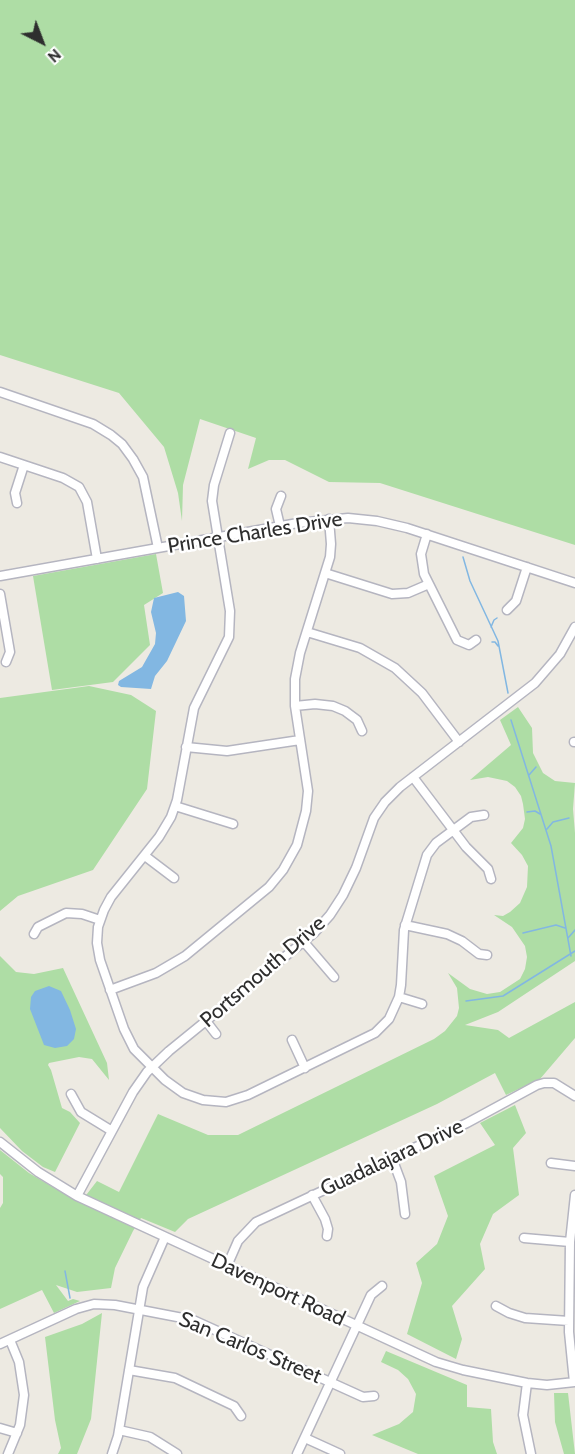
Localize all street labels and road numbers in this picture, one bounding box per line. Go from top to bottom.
street label: Prince Charles Drive [166,507,344,559]
street label: Portsmouth Drive [196,911,330,1033]
street label: Guadalajara Drive [317,1114,467,1202]
street label: Davenport Road [207,1248,349,1332]
street label: San Carlos Street [175,1307,325,1389]

